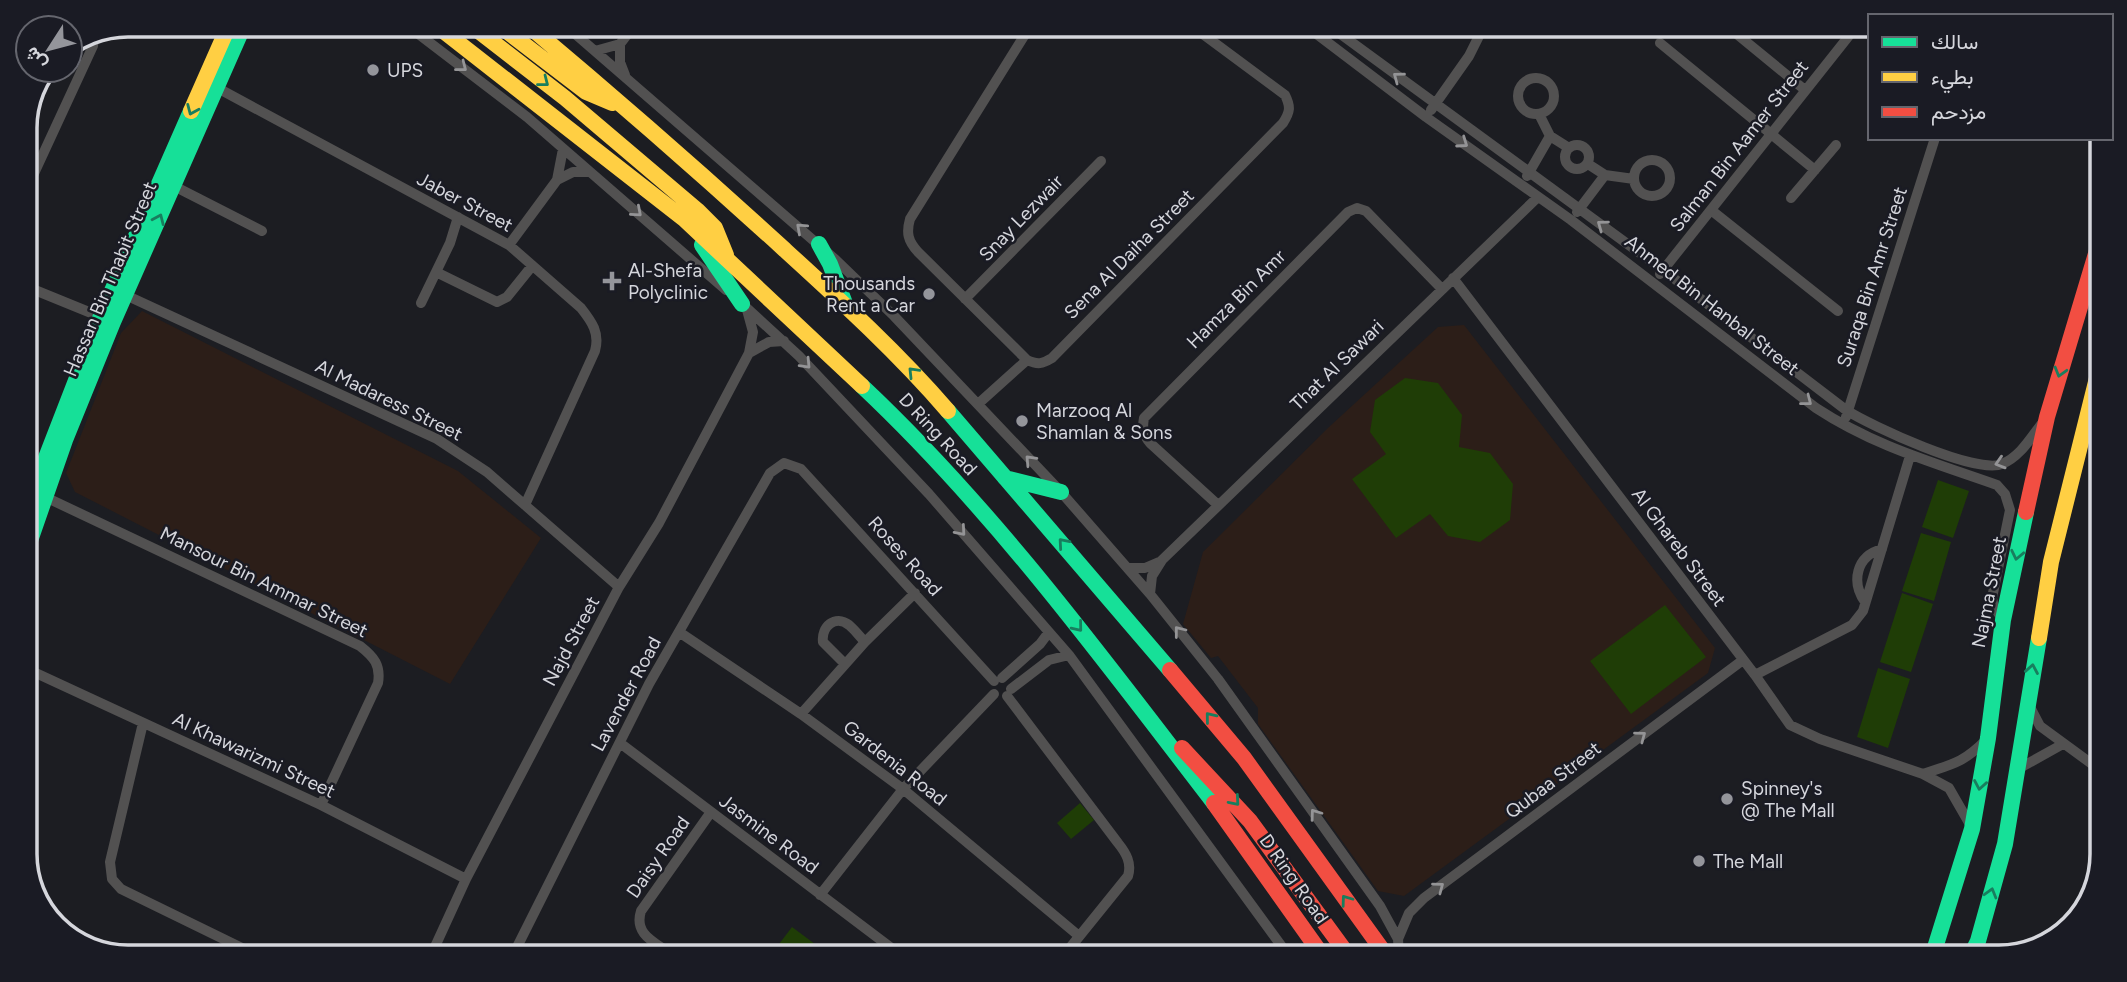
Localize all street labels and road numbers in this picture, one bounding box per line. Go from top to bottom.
street label: Salman Bin Aamer Street [1665,56,1813,236]
street label: Jaber Street [413,167,517,237]
street label: Snay Lezwair [974,170,1068,266]
street label: Hassan Bin Thabit Street [59,178,161,380]
street label: Sena Al Daiha Street [1059,184,1199,324]
street label: Suraqa Bin Amr Street [1832,184,1912,370]
street label: Ahmed Bin Hanbal Street [1620,230,1804,380]
street label: Hamza Bin Amr [1182,244,1291,353]
street label: That Al Sawari [1286,315,1388,415]
street label: Al Madaress Street [312,354,466,446]
street label: D Ring Road [894,388,982,480]
street label: Al Ghareb Street [1627,483,1731,611]
street label: Roses Road [863,511,947,601]
street label: Mansour Bin Ammar Street [156,522,372,642]
street label: Najma Street [1967,534,2011,650]
street label: Najd Street [538,592,604,690]
street label: Lavender Road [586,633,666,755]
street label: Al Khawarizmi Street [169,707,339,803]
street label: Gardenia Road [839,715,951,811]
street label: Qubaa Street [1501,737,1605,823]
street label: Jasmine Road [715,789,823,879]
street label: Daisy Road [621,812,695,902]
street label: D Ring Road [1255,830,1333,928]

